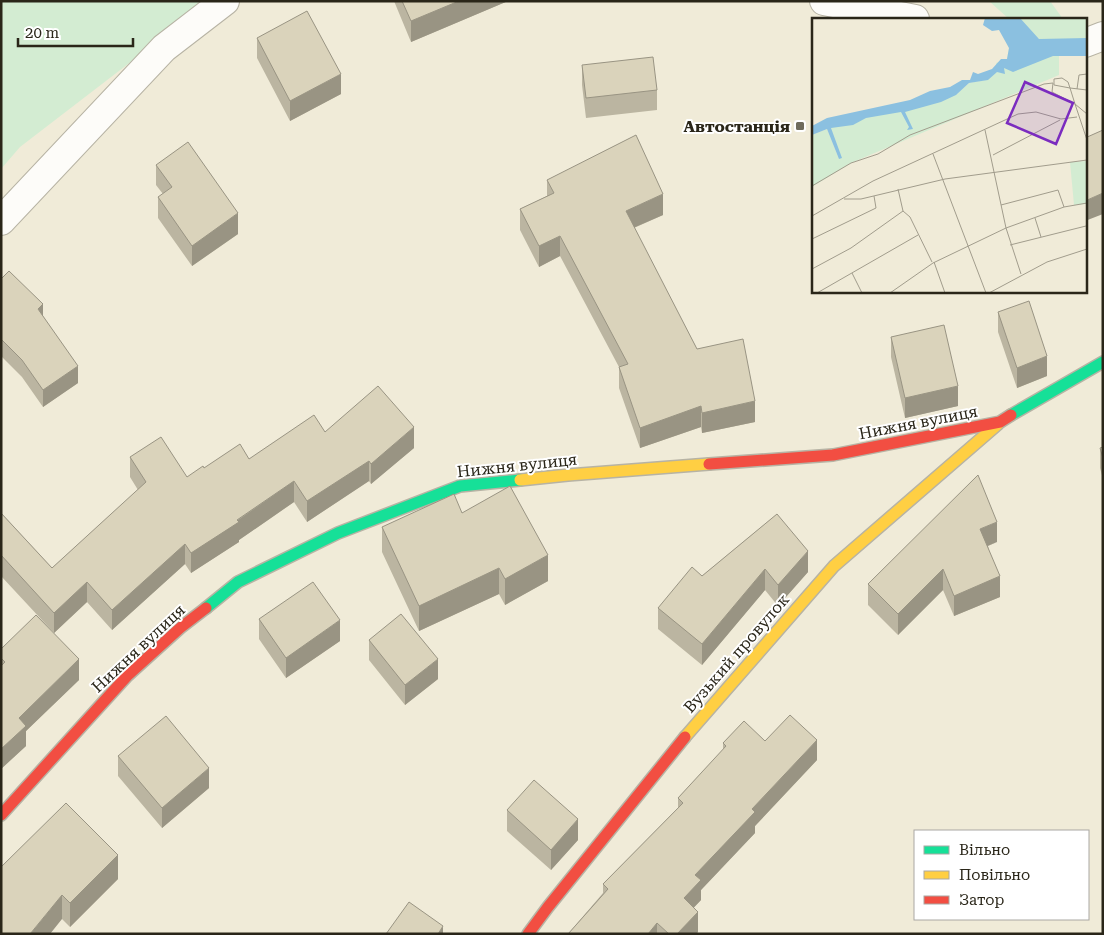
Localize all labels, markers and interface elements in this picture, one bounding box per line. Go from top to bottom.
scale bar [18,15,132,47]
inset map [812,18,1086,292]
text: 20 m [25,24,60,42]
place label: Автостанція [684,117,790,136]
marker: Автостанція [794,120,806,132]
street label: Нижня вулиця [857,402,979,443]
street label: Нижня вулиця [456,450,578,481]
street label: Вузький провулок [680,590,793,717]
street label: Нижня вулиця [88,600,189,696]
legend [914,830,1089,920]
text: Вільно [959,841,1010,859]
text: Повільно [959,866,1030,884]
text: Затор [959,891,1005,909]

